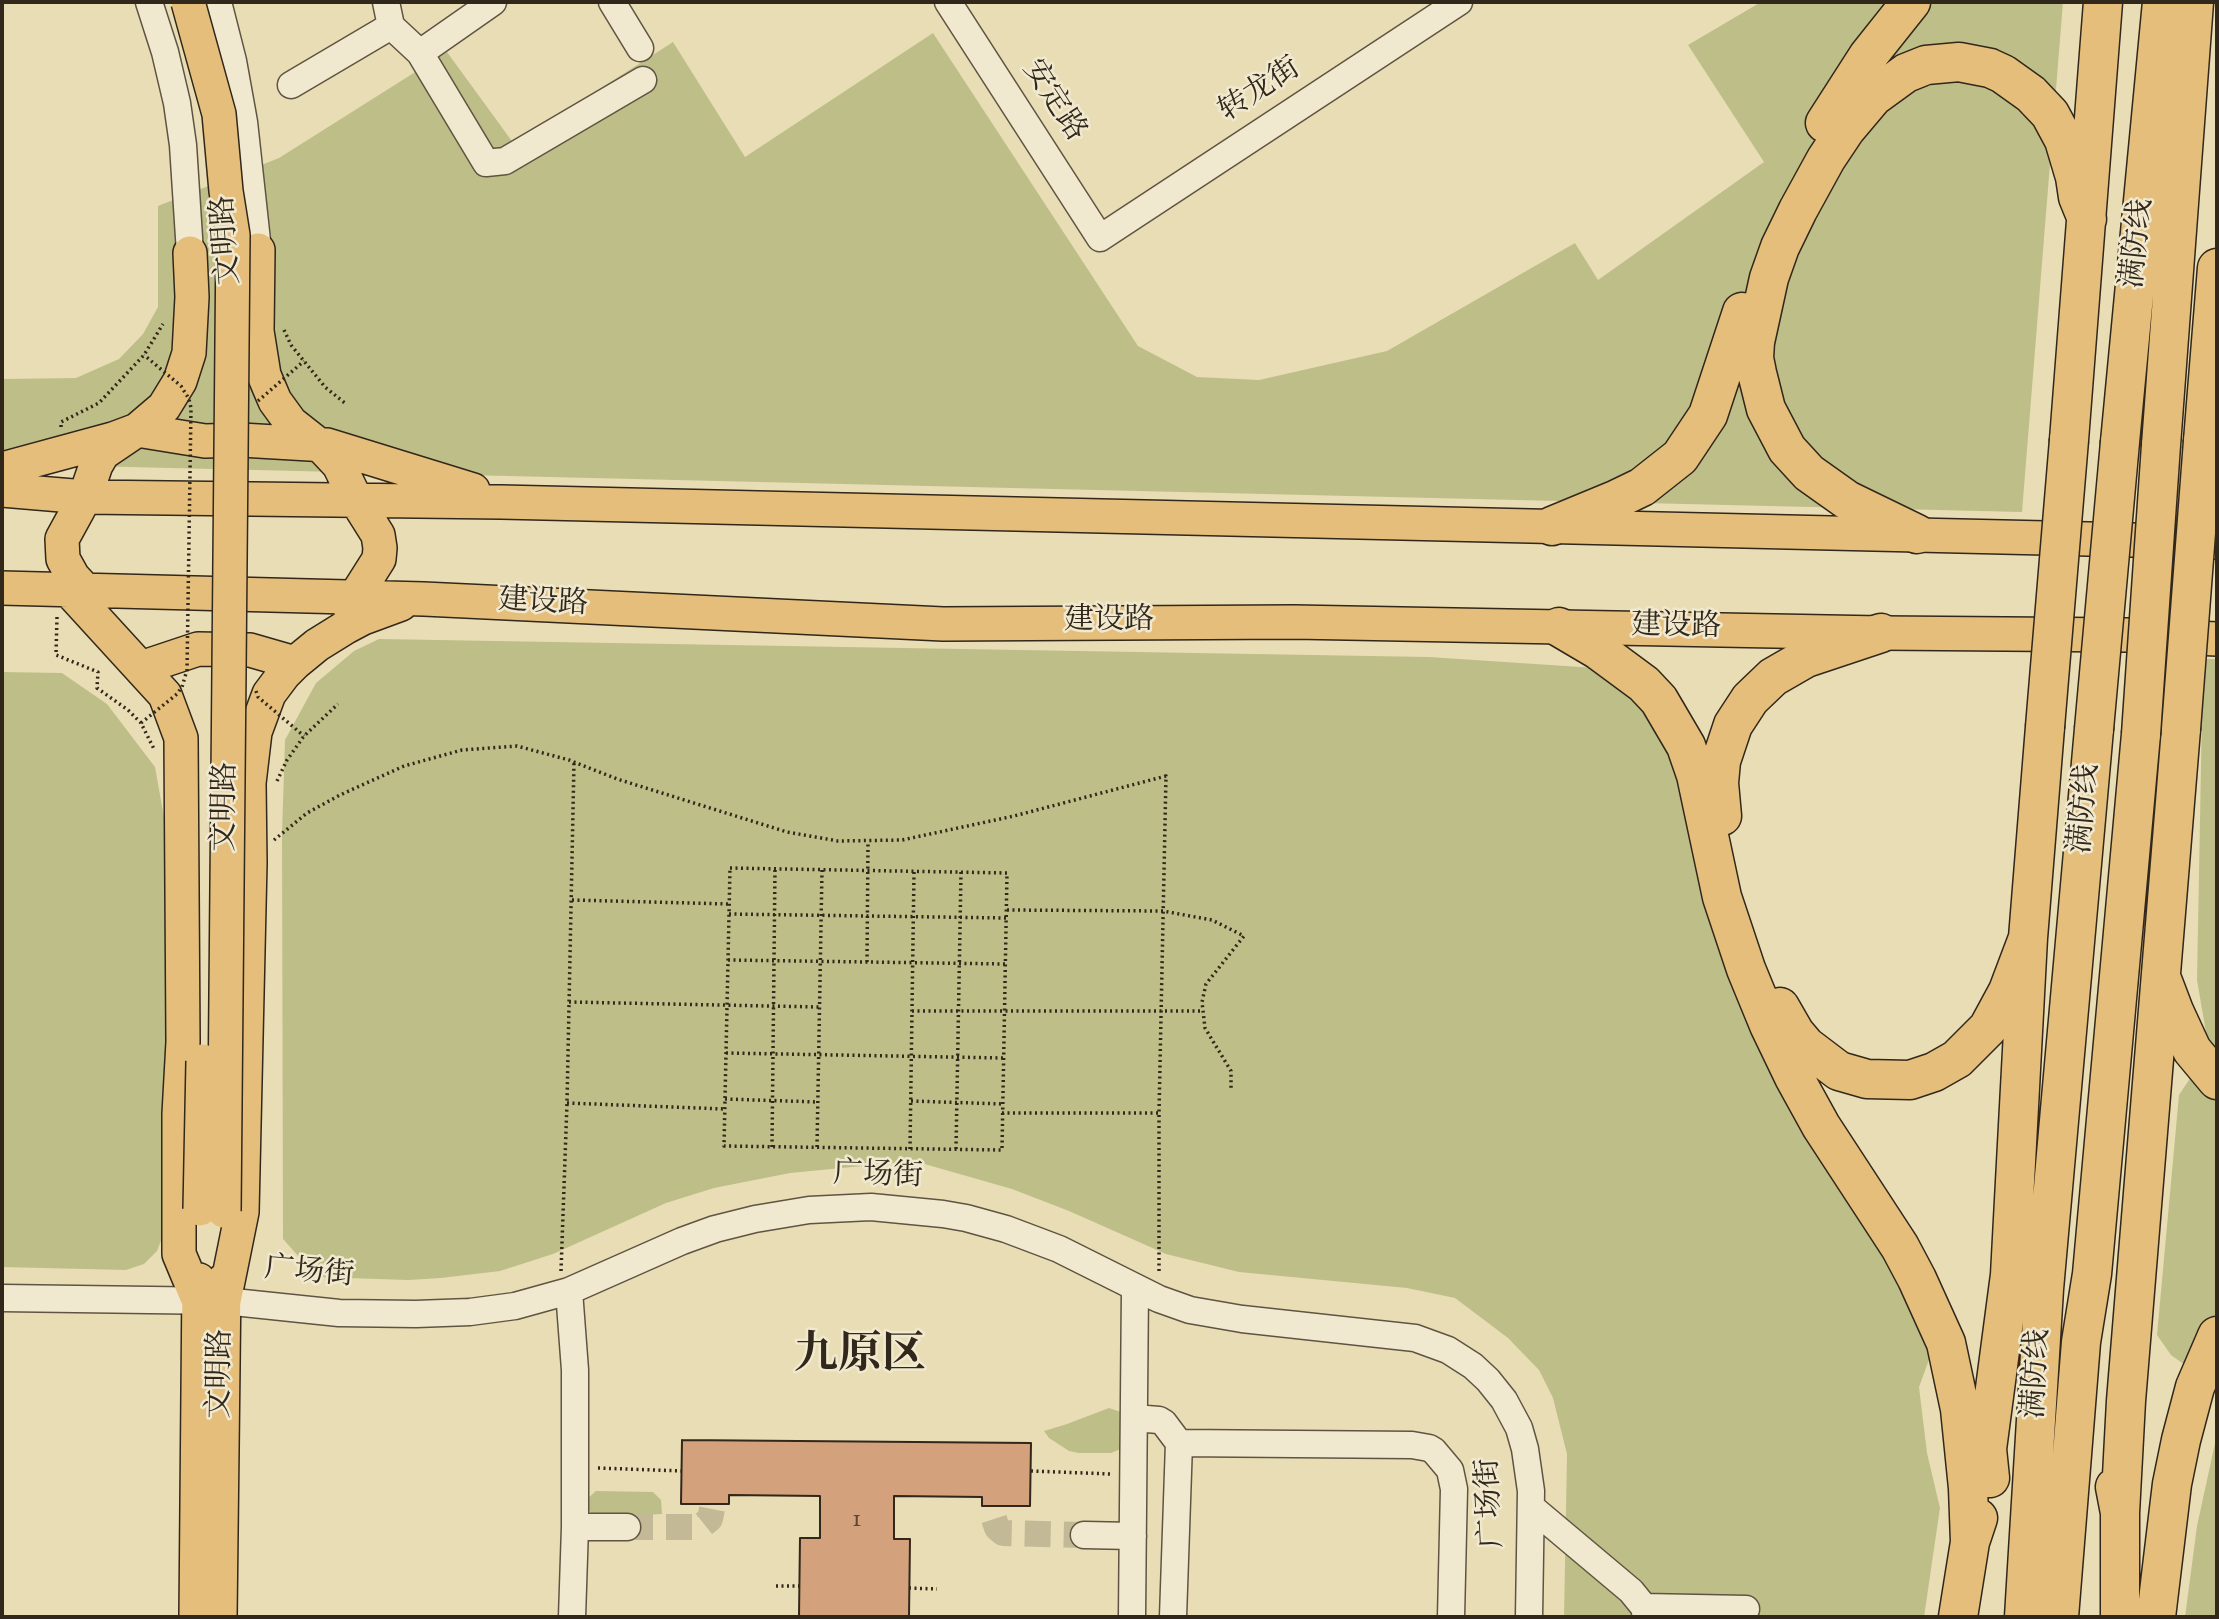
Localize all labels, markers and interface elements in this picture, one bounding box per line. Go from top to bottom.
street label: 转龙街 [1213,52,1309,132]
street label: 安定路 [1012,54,1092,150]
street label: 文明路 [208,194,250,286]
street label: 满防线 [2117,197,2163,291]
street label: 建设路 [497,585,589,625]
street label: 建设路 [1064,605,1154,641]
street label: 建设路 [1631,610,1721,648]
street label: 文明路 [209,762,247,852]
street label: 满防线 [2065,763,2109,855]
street label: 广场街 [832,1158,924,1198]
street label: 广场街 [263,1253,355,1297]
street label: 满防线 [2019,1328,2059,1420]
street label: 文明路 [204,1329,242,1419]
district label: 九原区 [794,1334,926,1386]
street label: 广场街 [1473,1457,1513,1549]
house number: 1 [853,1506,861,1538]

